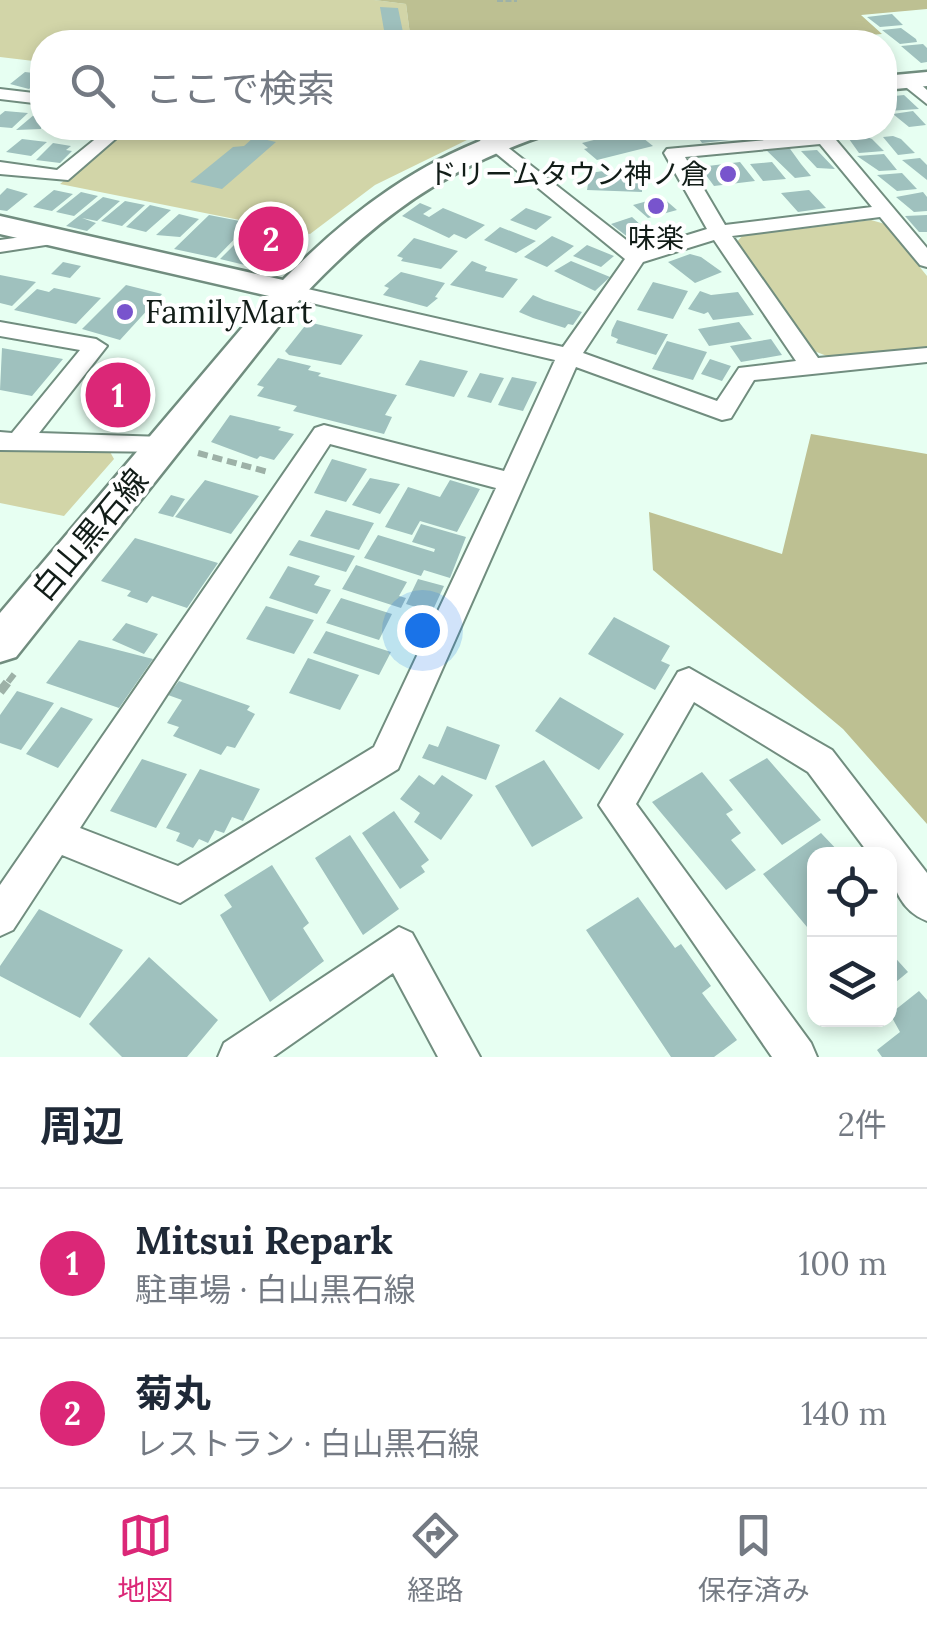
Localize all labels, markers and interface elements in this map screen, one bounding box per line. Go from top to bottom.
search box [30,30,897,140]
icon: search [65,58,120,113]
text: ここで検索 [145,64,335,112]
place label: ドリームタウン神ノ倉 [429,156,708,192]
marker: ドリームタウン神ノ倉 [717,163,739,185]
marker: 味楽 [645,195,667,217]
pin: 2 [238,202,304,276]
place label: 味楽 [628,220,684,256]
place label: FamilyMart [145,291,313,332]
marker: FamilyMart [114,301,136,323]
pin: 1 [86,358,150,432]
street label: 白山黒石線 [22,460,157,609]
your location [397,605,448,656]
map controls [807,847,897,1027]
button: locate [807,847,897,937]
button: layers [807,937,897,1027]
text: 周辺 [40,1099,124,1153]
text: 2件 [838,1104,887,1145]
text: Mitsui Repark [135,1216,393,1264]
text: 1 [66,1243,79,1284]
text: 100 m [799,1243,887,1284]
text: 駐車場 · 白山黒石線 [135,1269,416,1310]
text: 菊丸 [135,1369,211,1417]
text: 2 [64,1393,81,1434]
text: 140 m [801,1393,887,1434]
text: レストラン · 白山黒石線 [135,1423,480,1464]
tab: 地図 [117,1508,173,1608]
tab: 経路 [407,1508,464,1608]
tab: 保存済み [698,1508,810,1608]

